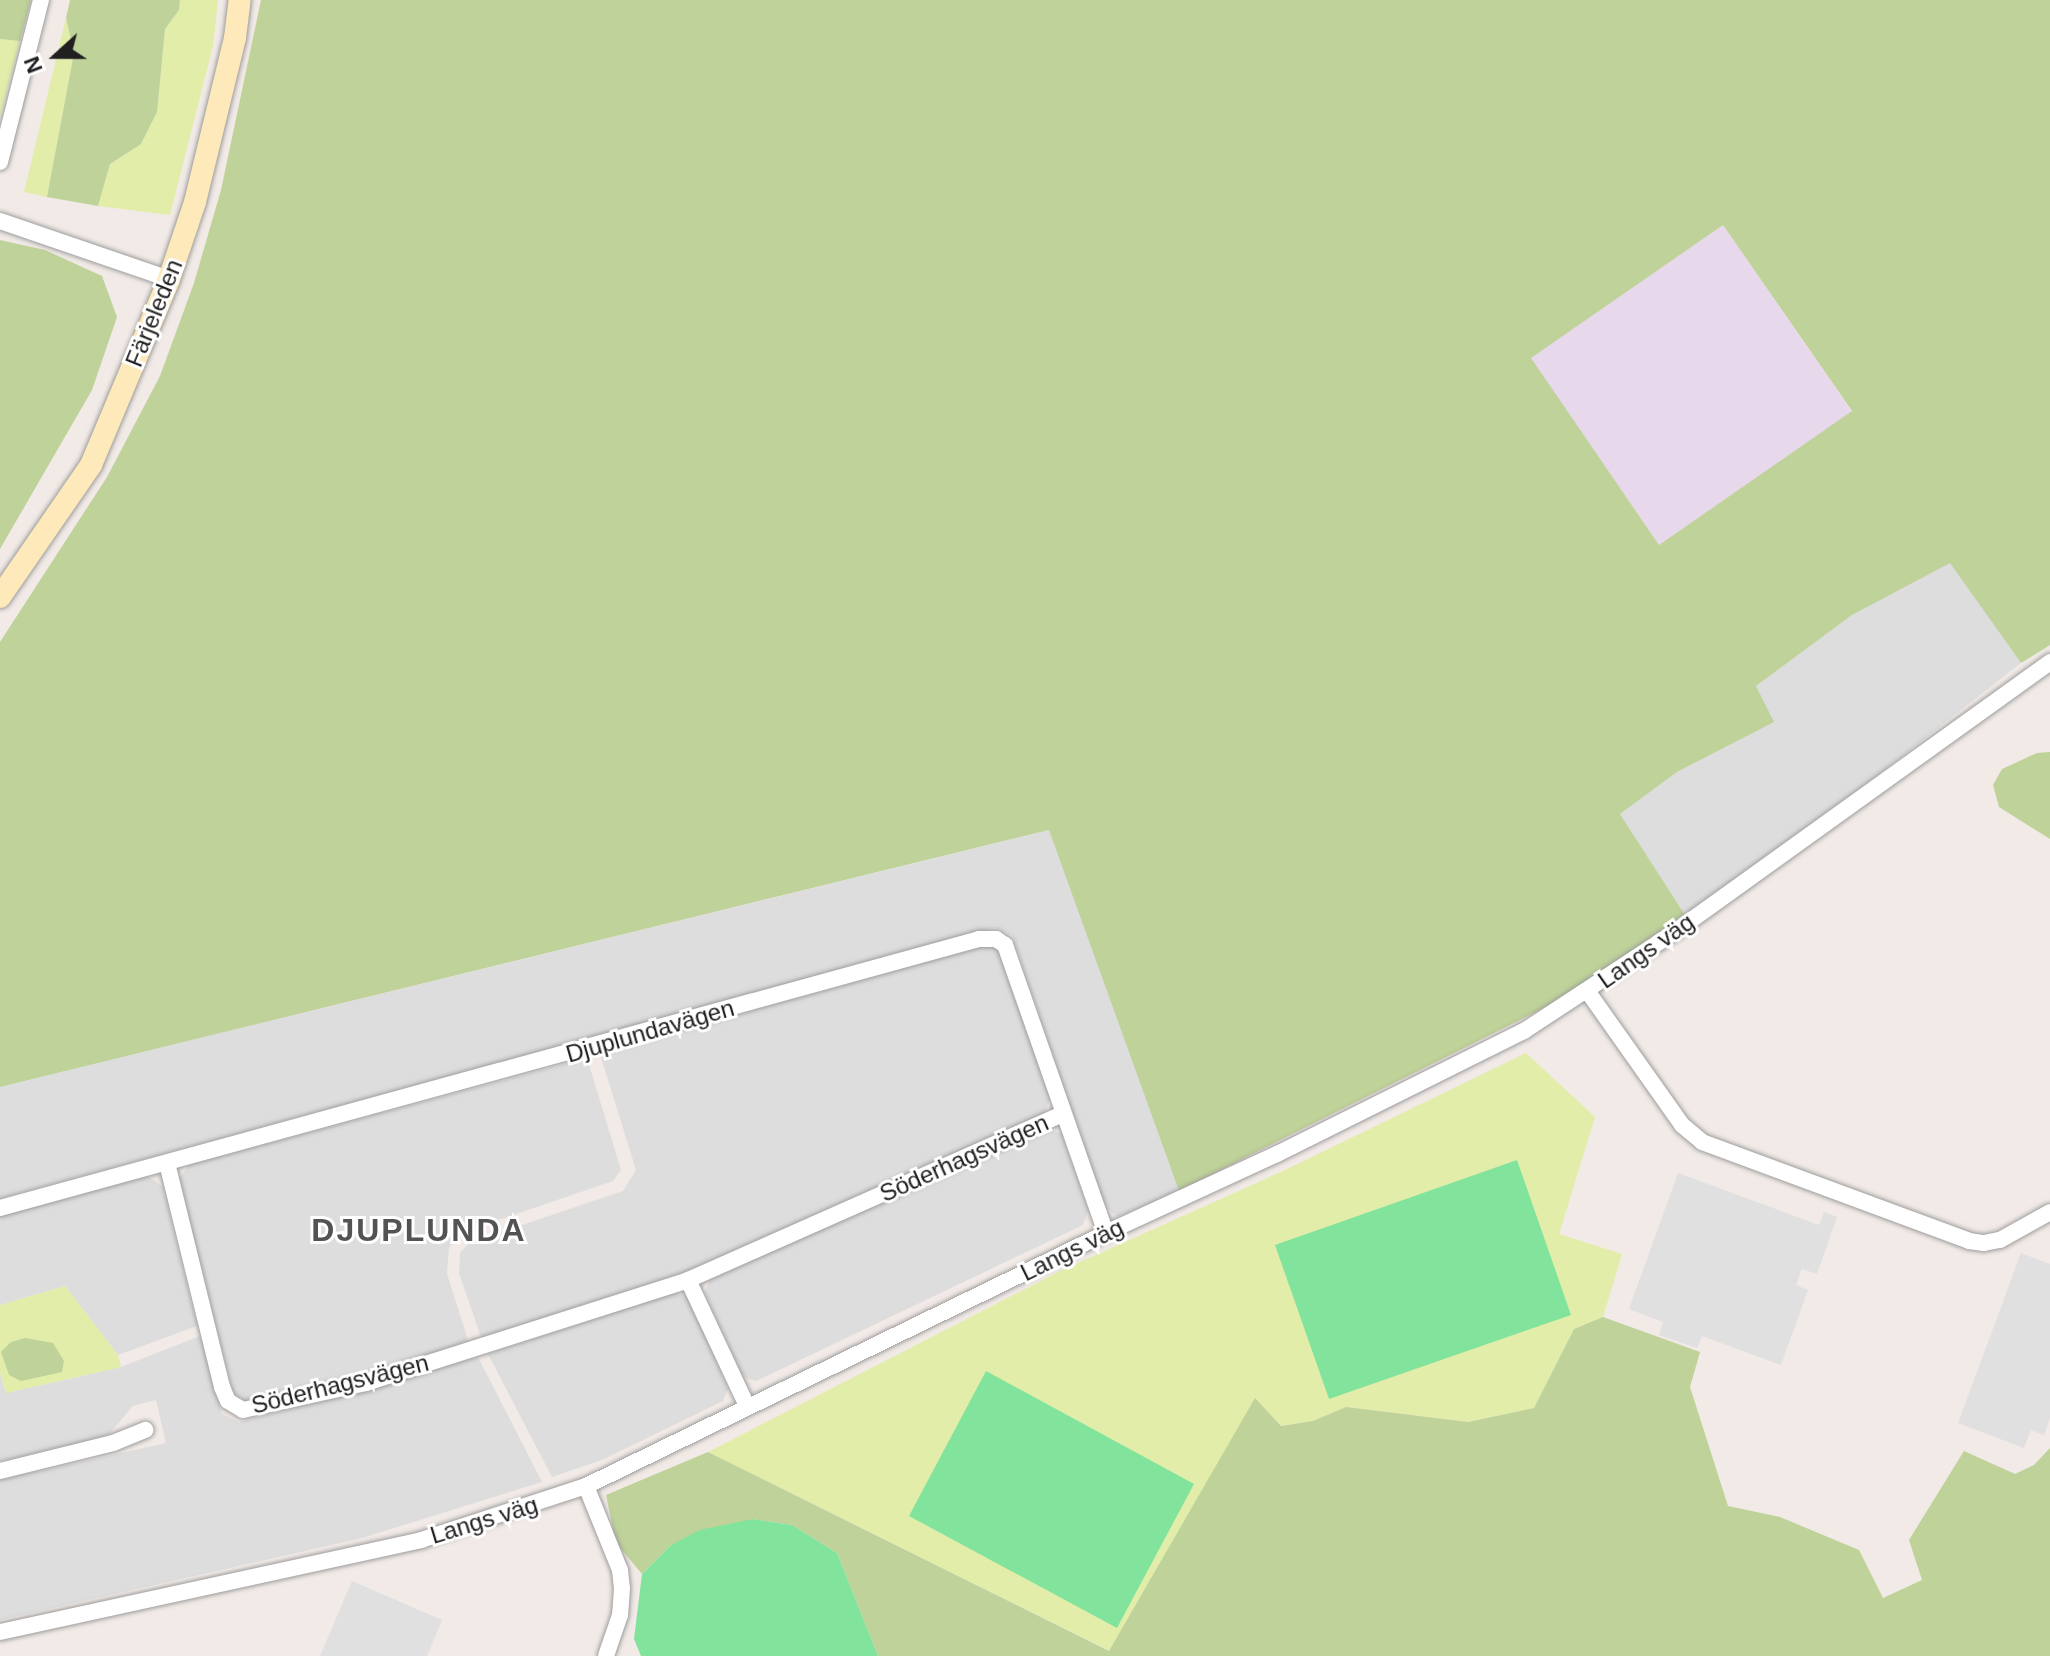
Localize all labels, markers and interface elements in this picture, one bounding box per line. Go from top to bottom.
north arrow [16,16,96,96]
text: N [19,53,48,77]
street label: Färjeleden [119,255,189,371]
street label: Langs väg [1592,907,1700,995]
street label: Djuplundavägen [563,993,737,1069]
street label: Söderhagsvägen [875,1108,1053,1208]
district label: DJUPLUNDA [311,1211,527,1249]
street label: Langs väg [1016,1213,1128,1287]
street label: Söderhagsvägen [248,1348,432,1420]
street label: Langs väg [427,1490,541,1550]

